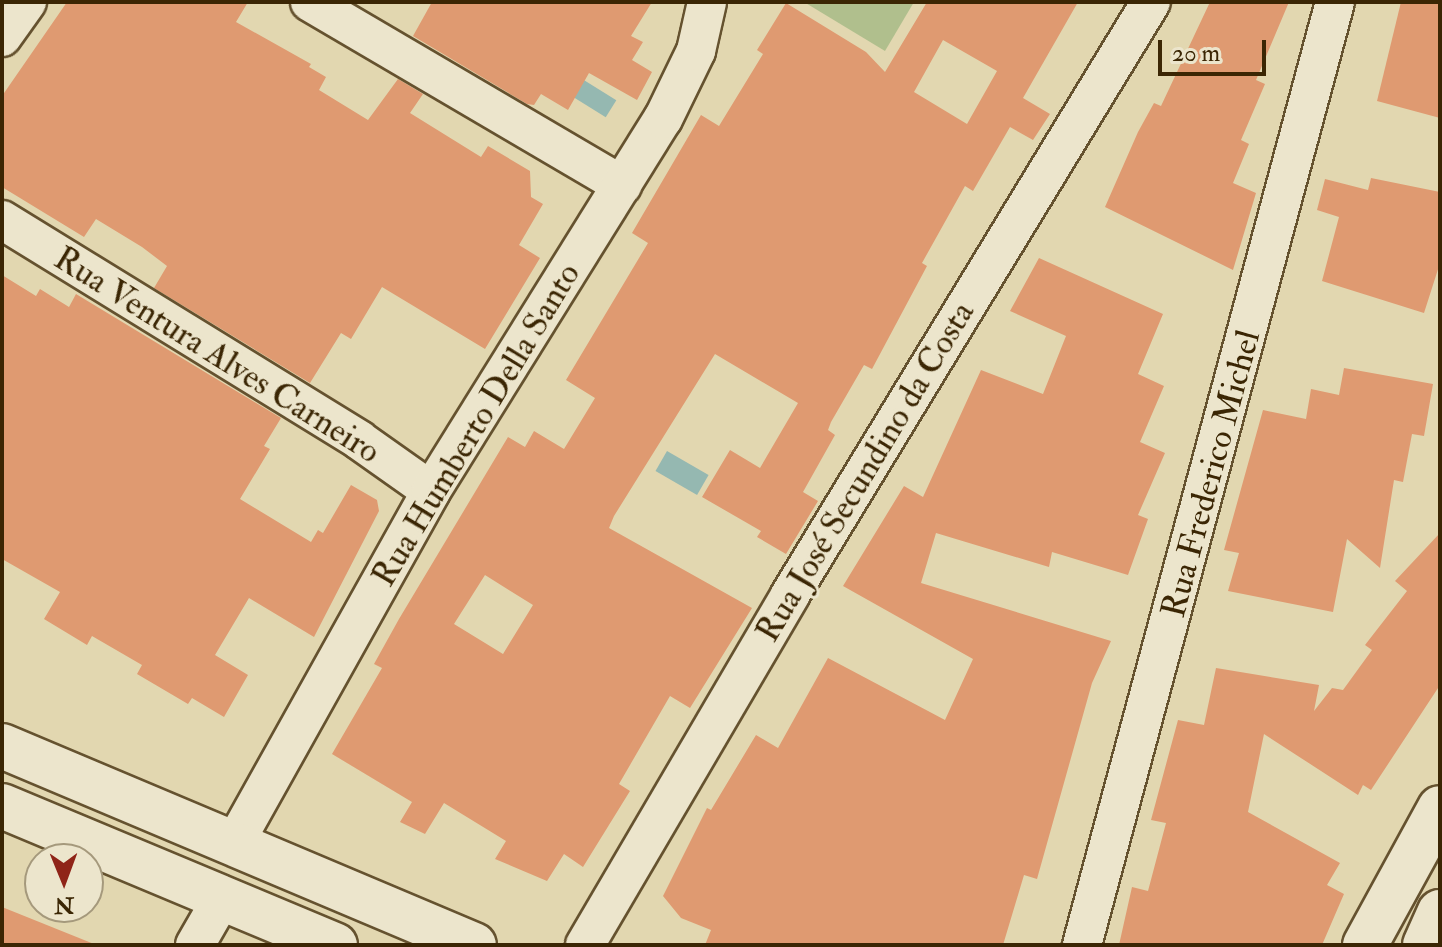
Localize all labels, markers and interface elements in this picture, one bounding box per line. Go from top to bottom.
scale bar [1162,24,1270,74]
text: 20 m [1172,38,1220,69]
street label: Rua Ventura Alves Carneiro [47,238,387,472]
street label: Rua Humberto Della Santo [363,256,589,594]
street label: Rua José Secundino da Costa [747,295,983,649]
street label: Rua Frederico Michel [1153,326,1269,622]
north arrow [24,843,104,923]
text: N [54,891,74,919]

